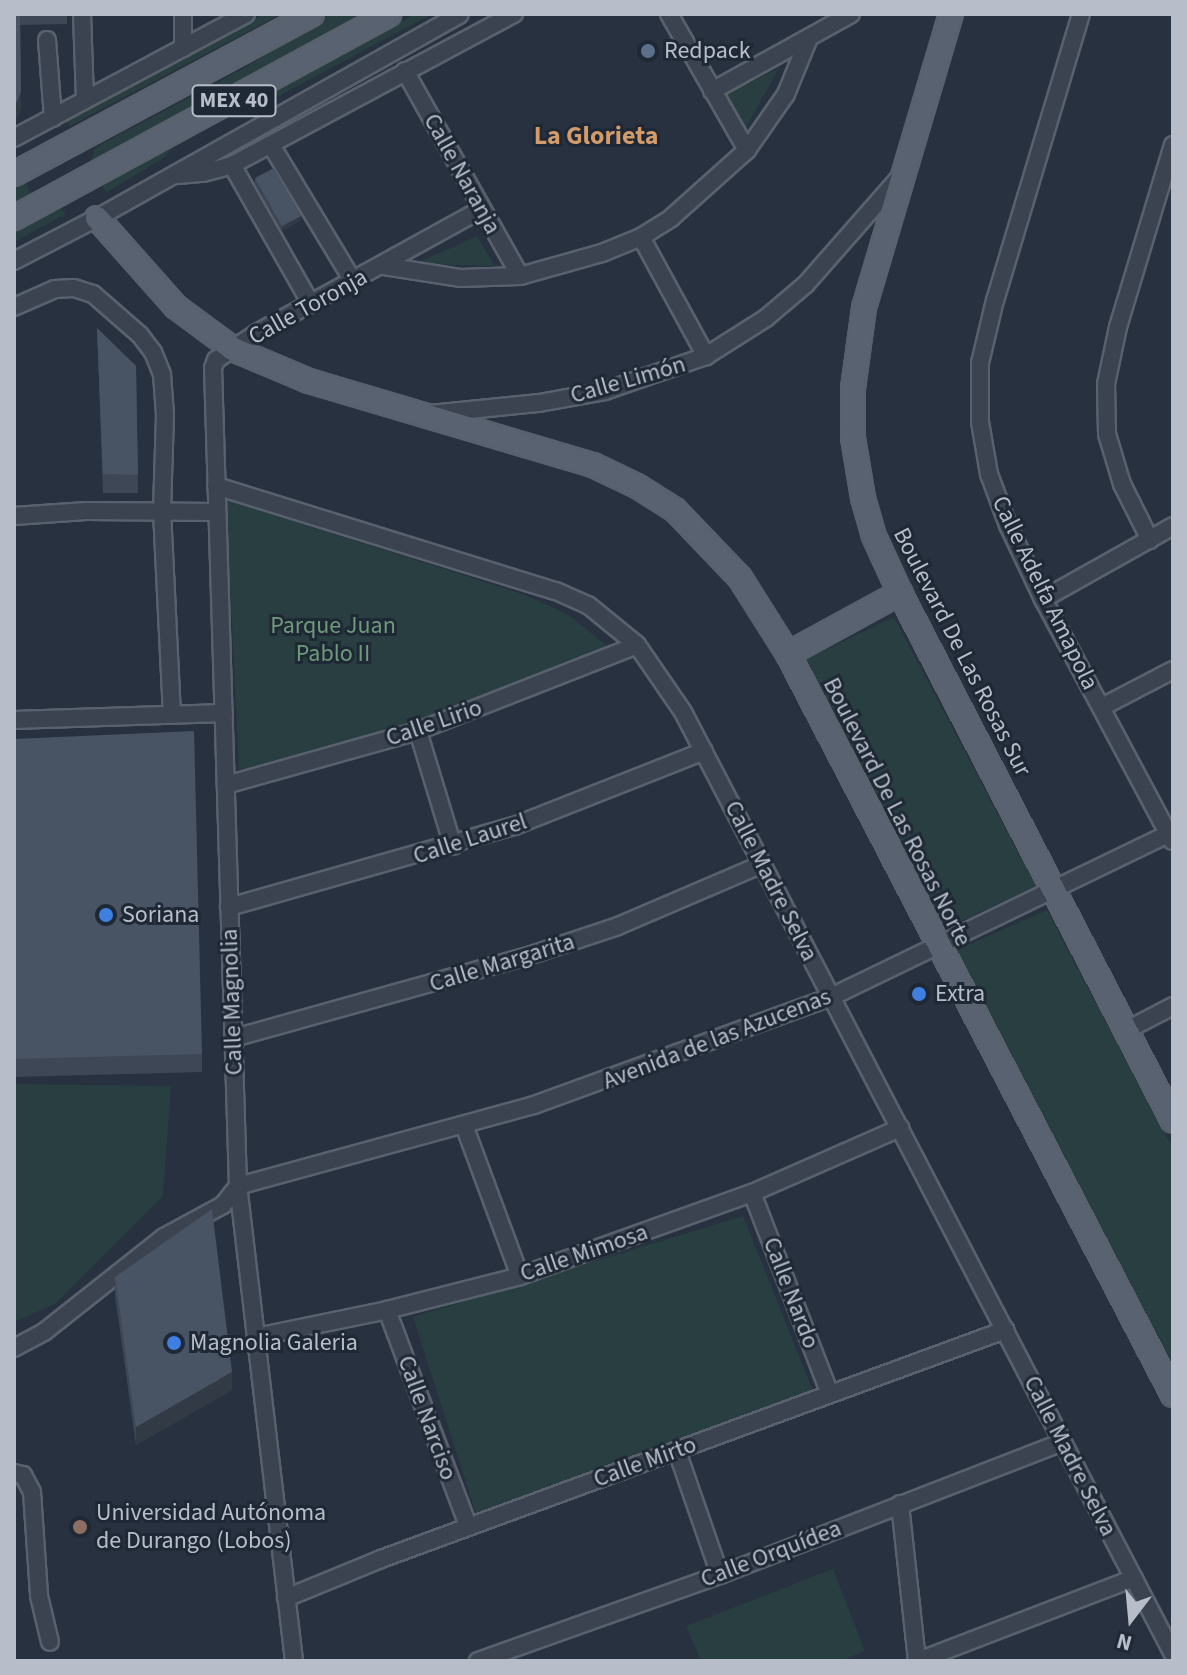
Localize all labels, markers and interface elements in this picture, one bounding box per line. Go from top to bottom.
place label: Redpack [664,37,751,65]
marker: Redpack [639,42,657,60]
road number: MEX 40 [190,83,278,119]
street label: Calle Naranja [417,109,507,239]
district label: La Glorieta [534,120,658,152]
street label: Calle Toronja [244,263,372,351]
street label: Calle Limón [567,350,689,410]
street label: Calle Adelfa Amapola [986,491,1104,695]
street label: Boulevard De Las Rosas Sur [887,523,1037,781]
park label: Parque Juan Pablo II [270,612,396,668]
street label: Boulevard De Las Rosas Norte [817,673,977,951]
street label: Calle Lirio [382,693,486,753]
street label: Calle Madre Selva [718,796,824,966]
street label: Calle Laurel [410,807,530,871]
place label: Soriana [122,901,199,929]
marker: Soriana [97,906,115,924]
street label: Calle Margarita [426,927,578,999]
street label: Calle Magnolia [215,928,249,1076]
place label: Extra [935,980,985,1008]
street label: Avenida de las Azucenas [599,982,835,1096]
marker: Extra [910,985,928,1003]
street label: Calle Mimosa [516,1218,652,1288]
street label: Calle Nardo [757,1233,825,1353]
place label: Magnolia Galeria [190,1329,358,1357]
marker: Magnolia Galeria [165,1334,183,1352]
street label: Calle Narciso [391,1352,463,1484]
street label: Calle Madre Selva [1017,1371,1123,1541]
street label: Calle Mirto [590,1430,700,1494]
place label: Universidad Autónoma de Durango (Lobos) [96,1499,326,1555]
street label: Calle Orquídea [697,1514,845,1594]
marker: Universidad Autónoma de Durango (Lobos) [71,1518,89,1536]
north arrow [1091,1579,1171,1659]
text: N [1113,1625,1136,1659]

